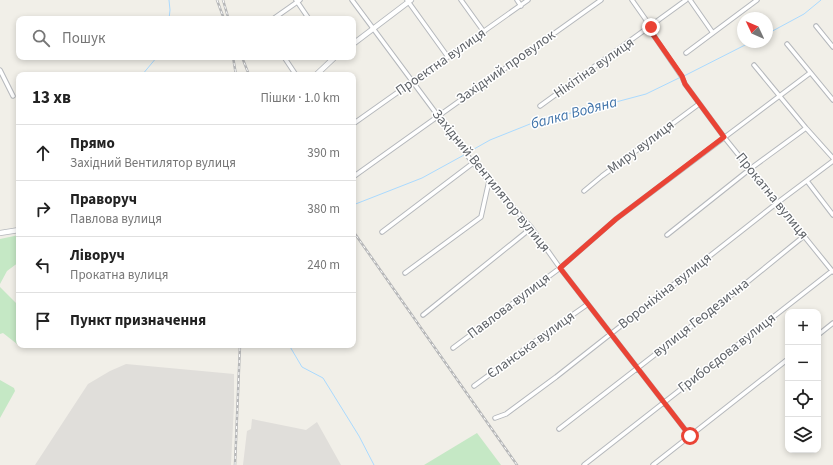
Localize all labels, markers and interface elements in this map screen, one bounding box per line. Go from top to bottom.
north arrow [737,12,773,48]
search box [16,16,356,60]
route end [642,18,660,36]
street label: Проектна вулиця [392,23,490,101]
street label: Західний провулок [452,25,560,109]
icon: search [30,27,52,49]
text: Пошук [62,28,105,49]
street label: Нікітіна вулиця [550,33,638,103]
text: 13 хв [32,86,71,110]
text: Пішки · 1.0 km [260,89,340,107]
water label: балка Водяна [528,91,620,135]
street label: Західний Вентилятор вулиця [427,105,555,257]
street label: Миру вулиця [603,115,679,179]
text: Прямо [70,133,115,154]
icon: ahead [32,142,54,164]
text: 390 m [307,144,340,162]
street label: Прокатна вулиця [731,148,813,244]
text: Західний Вентилятор вулиця [70,154,236,172]
text: Праворуч [70,189,137,210]
icon: right [32,198,54,220]
text: 380 m [307,200,340,218]
text: Павлова вулиця [70,210,162,228]
text: Ліворуч [70,245,125,266]
street label: Вороніхіна вулиця [614,248,716,334]
icon: left [32,254,54,276]
text: 240 m [307,256,340,274]
text: Прокатна вулиця [70,266,169,284]
street label: Павлова вулиця [463,268,555,344]
street label: вулиця Геодезична [649,274,753,362]
street label: Єланська вулиця [483,306,579,384]
street label: Грибоєдова вулиця [674,308,780,398]
map controls [785,309,821,453]
button: + [785,309,821,345]
icon: arrive [32,310,54,332]
text: Пункт призначення [70,310,206,331]
button: − [785,345,821,381]
button: locate [785,381,821,417]
button: layers [785,417,821,453]
route start [681,427,699,445]

